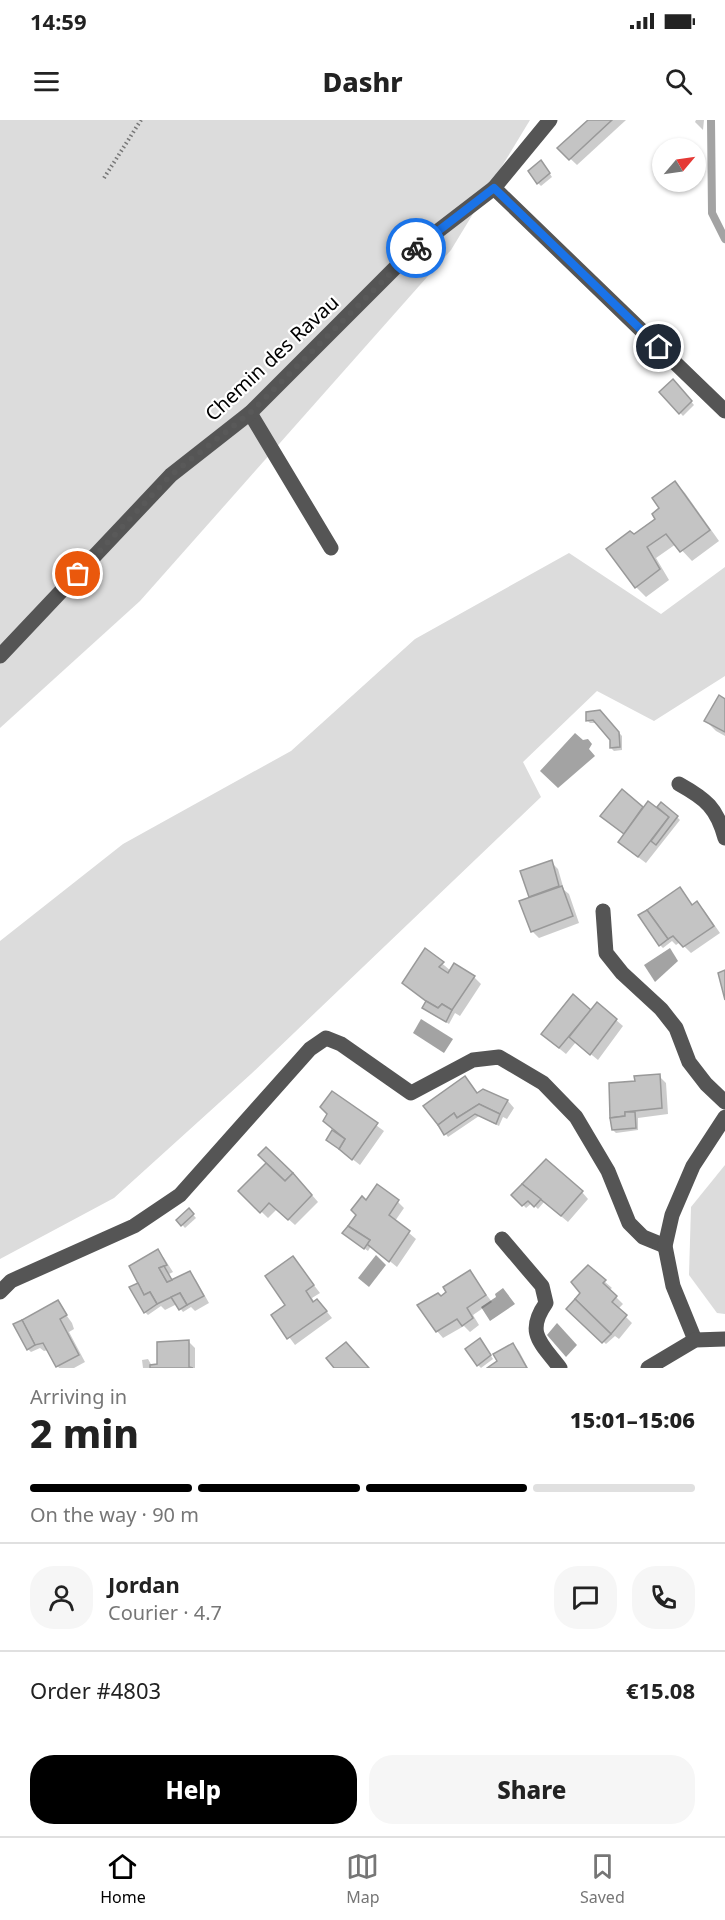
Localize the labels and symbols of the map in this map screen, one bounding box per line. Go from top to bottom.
north arrow [652,138,706,192]
courier [386,218,446,278]
street label: Chemin des Ravau [199,289,344,427]
pin [633,321,684,372]
pin [52,548,103,599]

